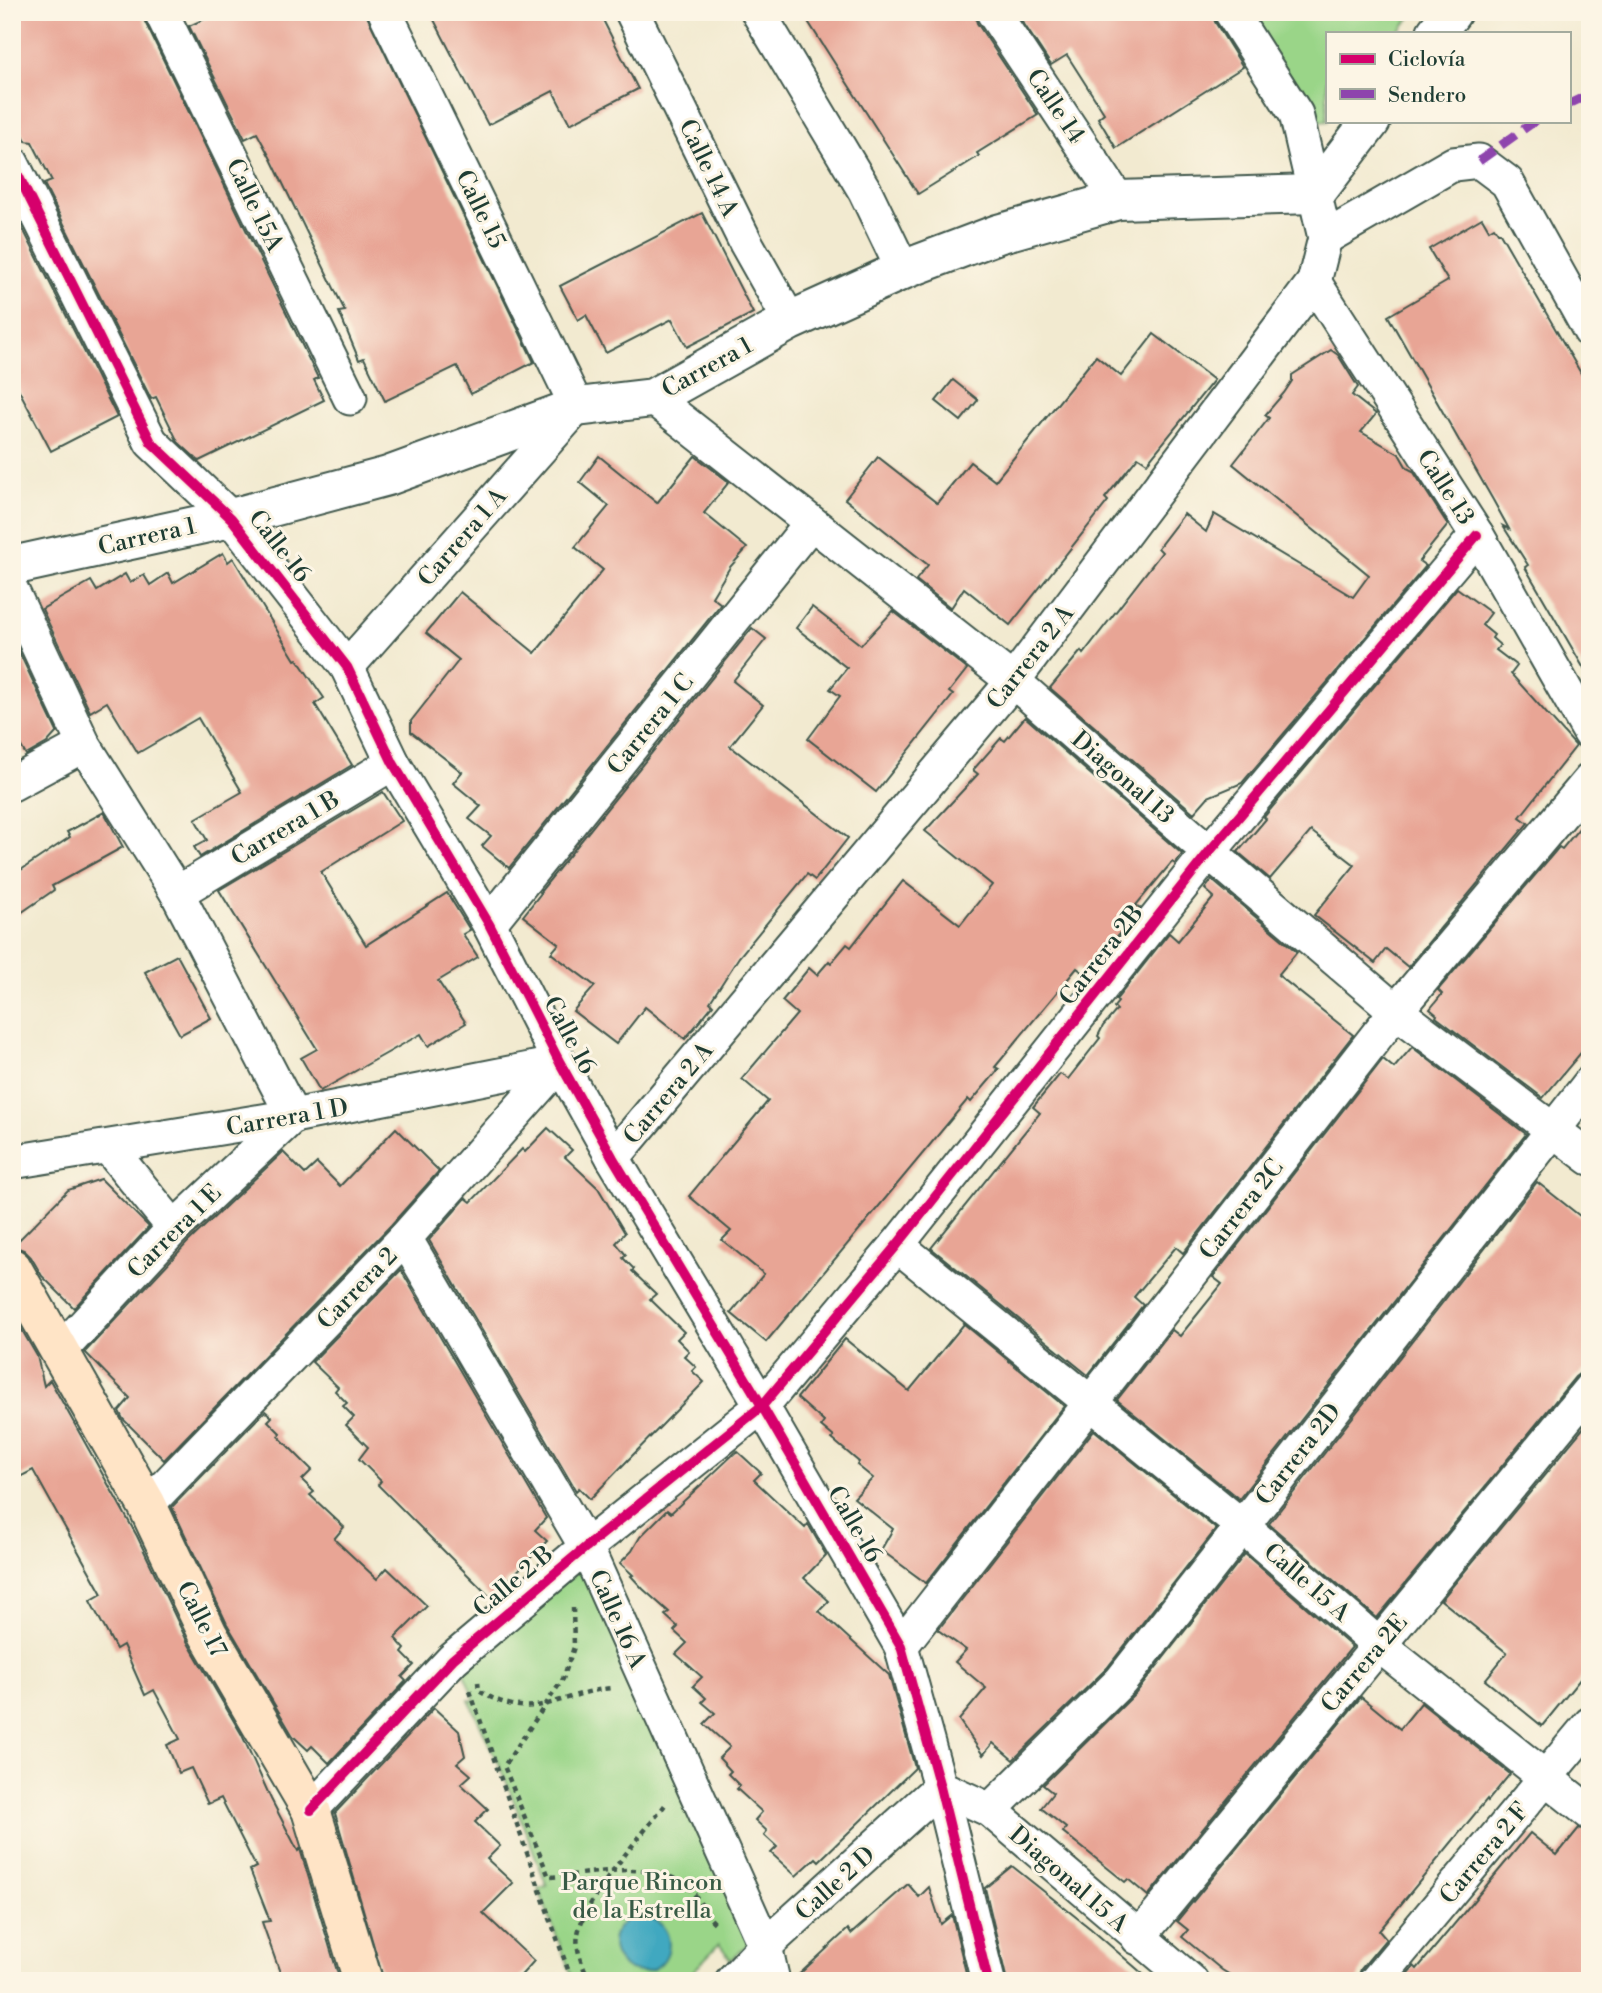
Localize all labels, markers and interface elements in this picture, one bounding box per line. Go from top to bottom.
legend [1326,32,1570,122]
text: Ciclovía [1388,47,1466,73]
street label: Calle 14 [1019,64,1091,150]
text: Sendero [1388,83,1466,109]
street label: Calle 14 A [672,115,745,223]
street label: Calle 15A [219,154,290,257]
street label: Calle 15 [448,165,512,254]
street label: Carrera 1 [657,330,759,405]
street label: Calle 13 [1410,444,1480,531]
street label: Carrera 1 A [412,482,514,593]
street label: Calle 16 [242,504,317,589]
street label: Carrera 1 [95,511,200,563]
street label: Carrera 2 A [981,599,1081,716]
street label: Carrera 1 C [601,668,700,781]
street label: Diagonal 13 [1065,725,1180,831]
street label: Carrera 1 B [226,785,345,873]
street label: Carrera 2B [1053,899,1150,1012]
street label: Calle 16 [536,991,602,1080]
street label: Carrera 2 A [617,1036,721,1151]
street label: Carrera 1 D [224,1093,350,1143]
street label: Carrera 2C [1193,1153,1290,1266]
street label: Carrera 1 E [121,1178,228,1285]
street label: Carrera 2 [311,1241,404,1336]
street label: Carrera 2D [1250,1398,1348,1512]
street label: Calle 16 [820,1481,888,1568]
street label: Calle 15 A [1257,1537,1356,1629]
street label: Calle 2 B [467,1540,560,1624]
street label: Calle 16 A [582,1565,652,1674]
street label: Calle 17 [169,1577,233,1662]
street label: Carrera 2E [1315,1608,1415,1719]
street label: Carrera 2 F [1434,1797,1536,1911]
street label: Diagonal 15 A [1003,1820,1134,1940]
street label: Calle 2 D [790,1840,882,1927]
park label: Parque Rincon de la Estrella [561,1868,723,1926]

